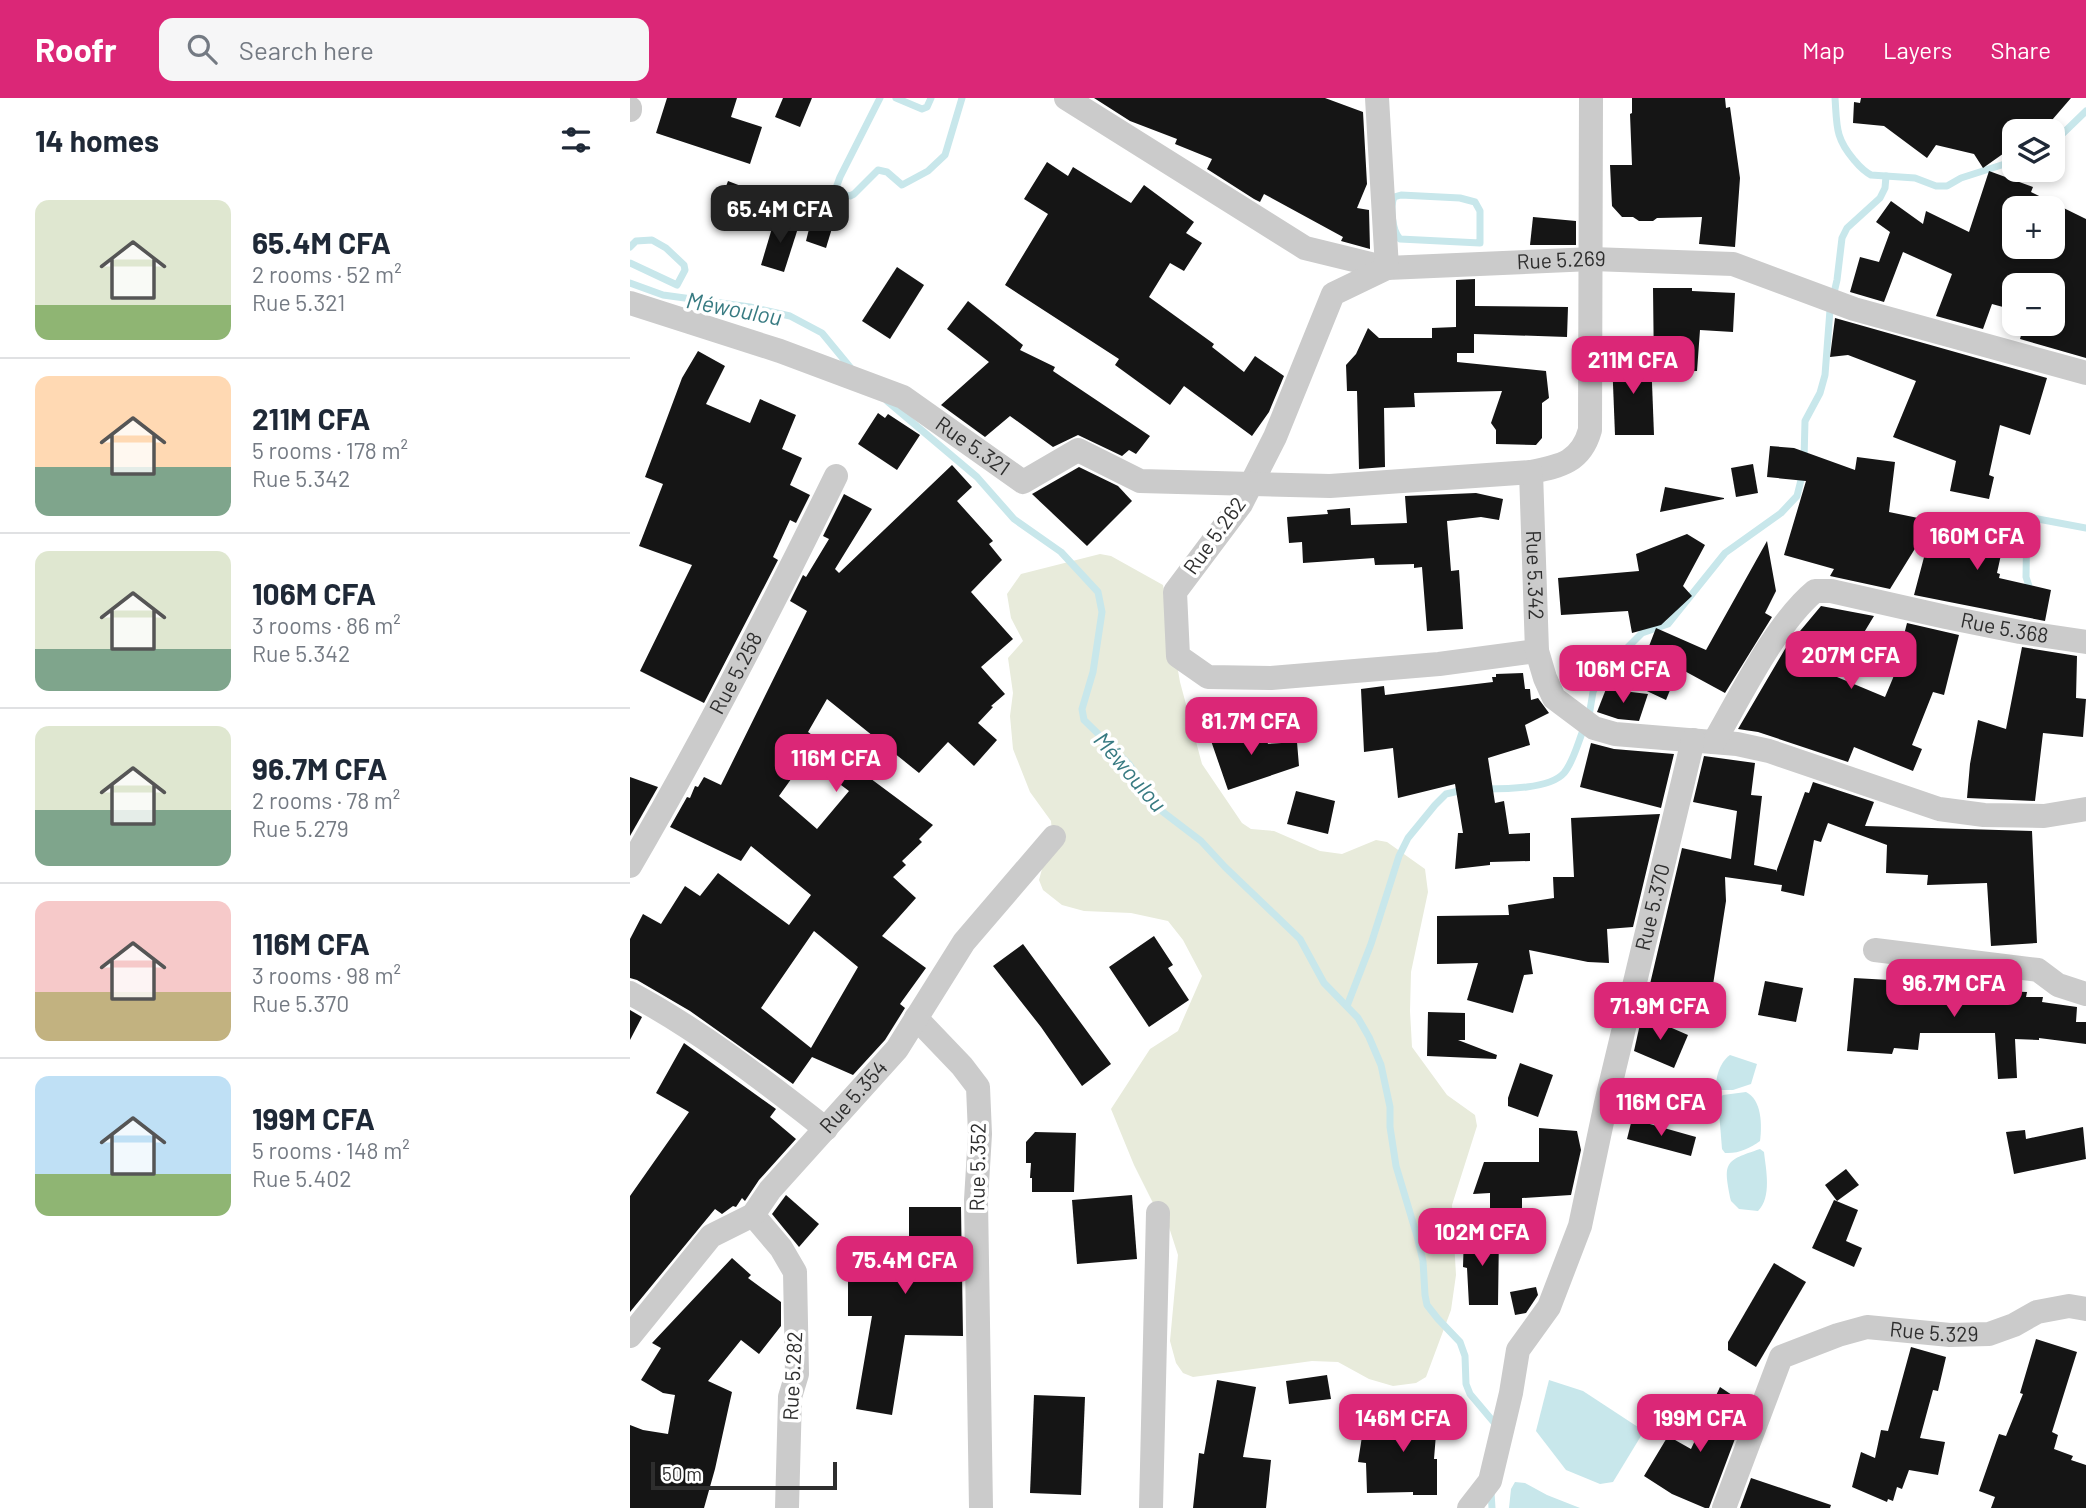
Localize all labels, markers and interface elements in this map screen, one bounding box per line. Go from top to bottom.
search box [159,18,649,81]
text: Roofr [35,29,117,69]
icon: search [183,30,221,68]
text: Search here [239,34,374,65]
text: Map [1802,35,1845,64]
text: Layers [1883,35,1952,64]
text: Share [1990,35,2051,64]
map controls [2002,119,2065,336]
button: layers [2002,119,2065,182]
icon: filters [557,121,595,159]
text: 14 homes [35,122,159,158]
pin: 65.4M CFA [700,186,860,245]
text: 65.4M CFA [727,194,833,222]
button: + [2002,196,2065,259]
text: 65.4M CFA [252,224,391,260]
icon: home [91,228,175,312]
street label: Rue 5.269 [1516,245,1606,273]
text: 2 rooms · 52 m² [252,260,402,288]
button: − [2002,273,2065,336]
water label: Méwoulou [684,285,784,331]
text: Rue 5.321 [252,288,345,316]
pin: 211M CFA [1561,336,1705,396]
text: 211M CFA [1588,345,1678,373]
text: 211M CFA [252,400,370,436]
icon: home [91,404,175,488]
street label: Rue 5.321 [931,410,1015,480]
text: 5 rooms · 178 m² [252,436,408,464]
text: Rue 5.342 [252,464,350,492]
street label: Rue 5.262 [1177,492,1250,579]
pin: 160M CFA [1905,512,2049,572]
text: 160M CFA [1929,521,2025,549]
street label: Rue 5.342 [1522,530,1550,620]
text: 106M CFA [252,575,376,611]
icon: home [91,579,175,663]
street label: Rue 5.368 [1959,606,2050,647]
text: 3 rooms · 86 m² [252,611,401,639]
street label: Rue 5.258 [703,627,767,718]
pin: 207M CFA [1779,632,1923,691]
text: Rue 5.342 [252,639,350,667]
text: 207M CFA [1802,640,1900,668]
pin: 106M CFA [1551,646,1695,705]
text: 106M CFA [1575,654,1671,682]
pin: 81.7M CFA [1171,698,1331,757]
text: 81.7M CFA [1201,706,1301,734]
water label: Méwoulou [1088,726,1173,817]
pin: 116M CFA [764,734,908,794]
text: 116M CFA [791,743,881,771]
text: 96.7M CFA [252,750,387,786]
icon: home [91,754,175,838]
text: 2 rooms · 78 m² [252,786,400,814]
text: Rue 5.279 [252,814,349,842]
street label: Rue 5.370 [1629,861,1674,953]
text: 116M CFA [252,925,370,961]
icon: home [91,929,175,1013]
pin: 96.7M CFA [1874,960,2034,1019]
text: 3 rooms · 98 m² [252,961,401,989]
text: 96.7M CFA [1902,968,2006,996]
pin: 71.9M CFA [1580,982,1740,1042]
text: Rue 5.370 [252,989,349,1017]
text: 71.9M CFA [1610,991,1710,1019]
street label: Rue 5.354 [813,1054,892,1138]
pin: 116M CFA [1589,1079,1733,1138]
text: 116M CFA [1616,1087,1706,1115]
text: 199M CFA [252,1100,375,1136]
icon: home [91,1104,175,1188]
street label: Rue 5.352 [963,1122,990,1212]
text: 5 rooms · 148 m² [252,1136,410,1164]
text: Rue 5.402 [252,1164,351,1192]
pin: 102M CFA [1410,1208,1554,1268]
text: 102M CFA [1434,1217,1530,1245]
pin: 75.4M CFA [825,1236,985,1296]
text: 75.4M CFA [852,1245,958,1273]
street label: Rue 5.329 [1889,1315,1979,1346]
street label: Rue 5.282 [777,1331,806,1421]
pin: 146M CFA [1331,1394,1475,1454]
pin: 199M CFA [1628,1394,1772,1454]
text: 146M CFA [1355,1403,1451,1431]
text: 199M CFA [1653,1403,1747,1431]
scale bar [651,1459,836,1491]
text: 50 m [662,1462,702,1485]

